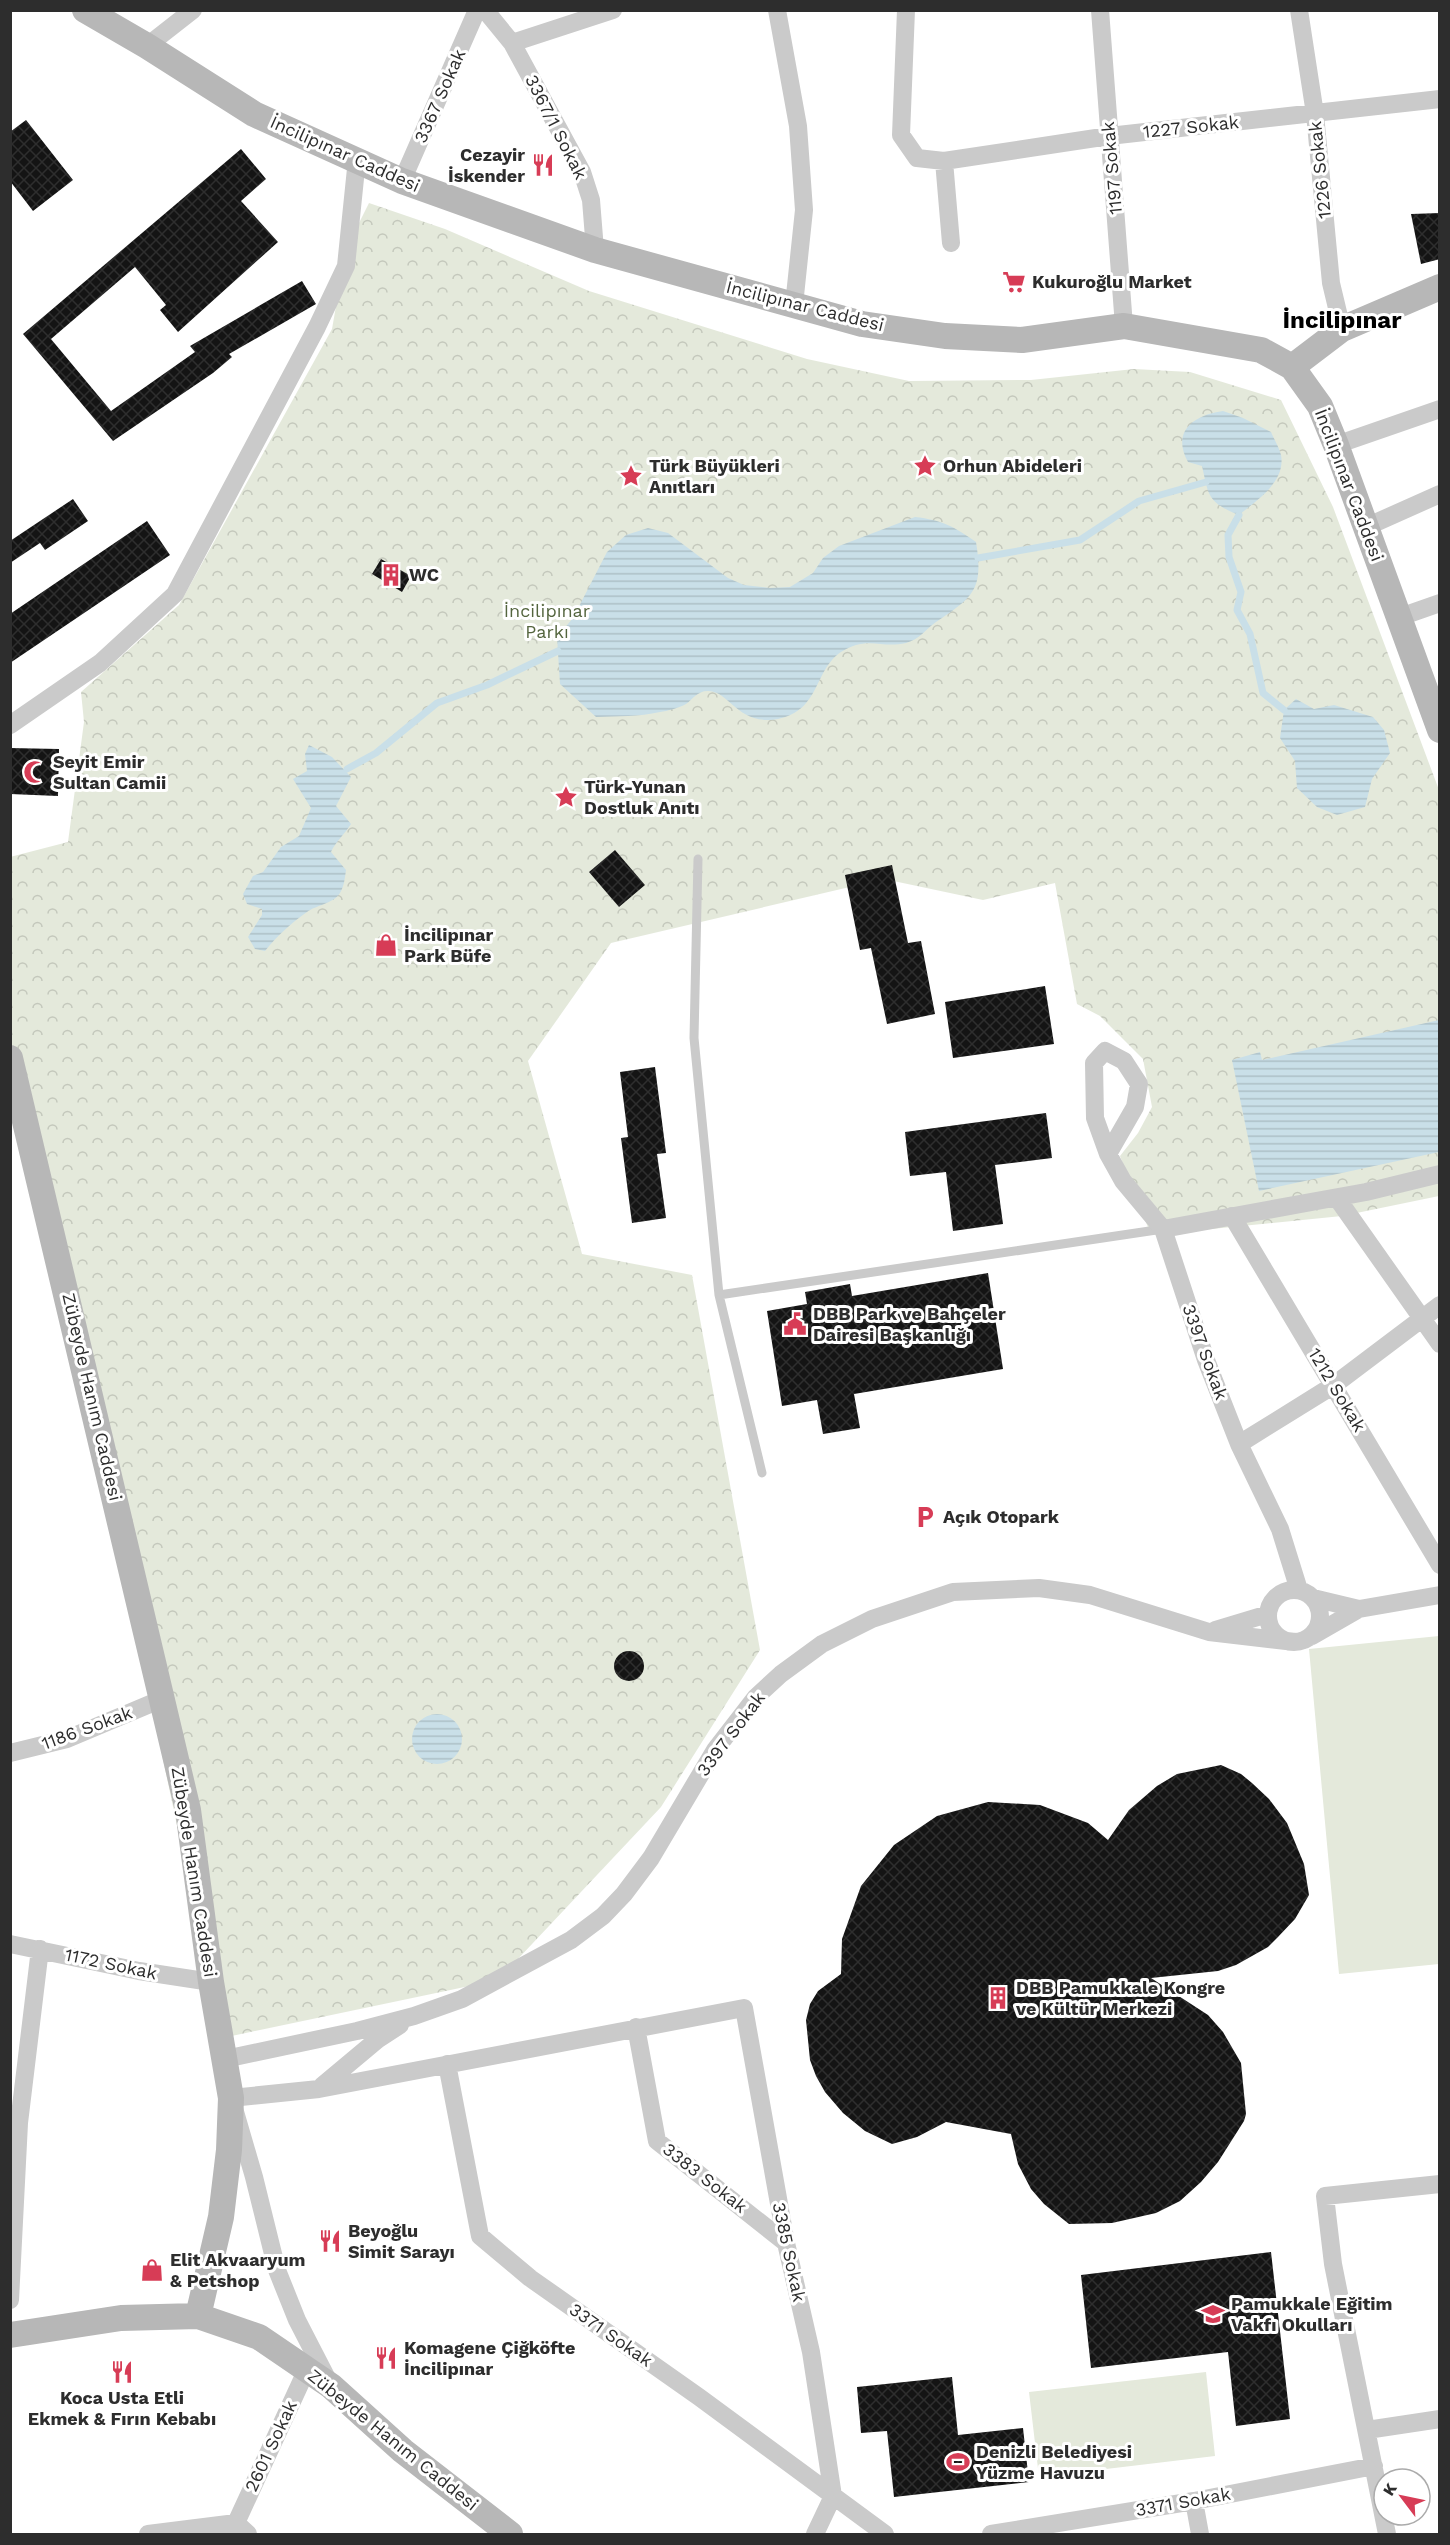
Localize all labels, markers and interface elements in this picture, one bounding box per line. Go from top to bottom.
street label: 3367 Sokak [410,46,470,146]
street label: 3367/1 Sokak [521,71,592,183]
street label: İncilipınar Caddesi [267,111,423,196]
street label: 1227 Sokak [1142,111,1240,142]
street label: 1226 Sokak [1304,120,1335,220]
street label: 1197 Sokak [1097,121,1126,215]
place label: Cezayir İskender [448,144,525,186]
restaurant icon: Cezayir İskender [530,152,556,178]
supermarket icon: Kukuroğlu Market [1001,269,1027,295]
place label: Kukuroğlu Market [1032,271,1192,292]
street label: İncilipınar Caddesi [724,276,886,335]
district label: İncilipınar [1282,306,1402,334]
street label: İncilipınar Caddesi [1311,406,1388,564]
place icon: Orhun Abideleri [912,453,938,479]
place label: Türk Büyükleri Anıtları [649,455,780,497]
place label: Orhun Abideleri [943,455,1082,476]
place icon: Türk Büyükleri Anıtları [618,463,644,489]
building icon: WC [378,562,404,588]
place label: WC [409,564,439,585]
park label: İncilipınar Parkı [504,600,590,642]
place label: Seyit Emir Sultan Camii [53,751,166,793]
mosque icon: Seyit Emir Sultan Camii [22,759,48,785]
place label: Türk-Yunan Dostluk Anıtı [584,776,700,818]
place icon: Türk-Yunan Dostluk Anıtı [553,784,579,810]
place label: İncilipınar Park Büfe [404,924,494,966]
shop icon: İncilipınar Park Büfe [373,932,399,958]
street label: Zübeyde Hanım Caddesi [58,1291,127,1503]
street label: 3397 Sokak [1178,1301,1232,1402]
place label: DBB Park ve Bahçeler Dairesi Başkanlığı [813,1303,1006,1345]
public building icon: DBB Park ve Bahçeler Dairesi Başkanlığı [782,1311,808,1337]
street label: 1212 Sokak [1304,1344,1371,1435]
parking icon: Açık Otopark [912,1504,938,1530]
place label: Açık Otopark [943,1506,1060,1527]
street label: 3397 Sokak [692,1687,769,1780]
street label: 1186 Sokak [39,1701,135,1754]
street label: Zübeyde Hanım Caddesi [167,1765,222,1979]
street label: 1172 Sokak [63,1944,159,1984]
place label: DBB Pamukkale Kongre ve Kültür Merkezi [1015,1977,1225,2019]
building icon: DBB Pamukkale Kongre ve Kültür Merkezi [985,1985,1011,2011]
street label: 3383 Sokak [659,2138,752,2217]
street label: 3385 Sokak [769,2200,810,2304]
place label: Beyoğlu Simit Sarayı [348,2220,455,2262]
restaurant icon: Beyoğlu Simit Sarayı [317,2228,343,2254]
place label: Elit Akvaaryum & Petshop [170,2249,306,2291]
shop icon: Elit Akvaaryum & Petshop [139,2257,165,2283]
place label: Pamukkale Eğitim Vakfı Okulları [1231,2293,1392,2335]
street label: 3371 Sokak [566,2298,657,2371]
school or university icon: Pamukkale Eğitim Vakfı Okulları [1200,2301,1226,2327]
place label: Komagene Çiğköfte İncilipınar [404,2337,575,2379]
restaurant icon: Komagene Çiğköfte İncilipınar [373,2345,399,2371]
restaurant icon: Koca Usta Etli Ekmek & Fırın Kebabı [109,2359,135,2385]
street label: Zübeyde Hanım Caddesi [304,2365,483,2515]
place label: Koca Usta Etli Ekmek & Fırın Kebabı [28,2387,216,2429]
street label: 2601 Sokak [240,2397,301,2495]
place label: Denizli Belediyesi Yüzme Havuzu [976,2441,1132,2483]
sports icon: Denizli Belediyesi Yüzme Havuzu [945,2449,971,2475]
north arrow [1372,2467,1432,2527]
text: K [1379,2480,1401,2499]
street label: 3371 Sokak [1134,2483,1232,2520]

